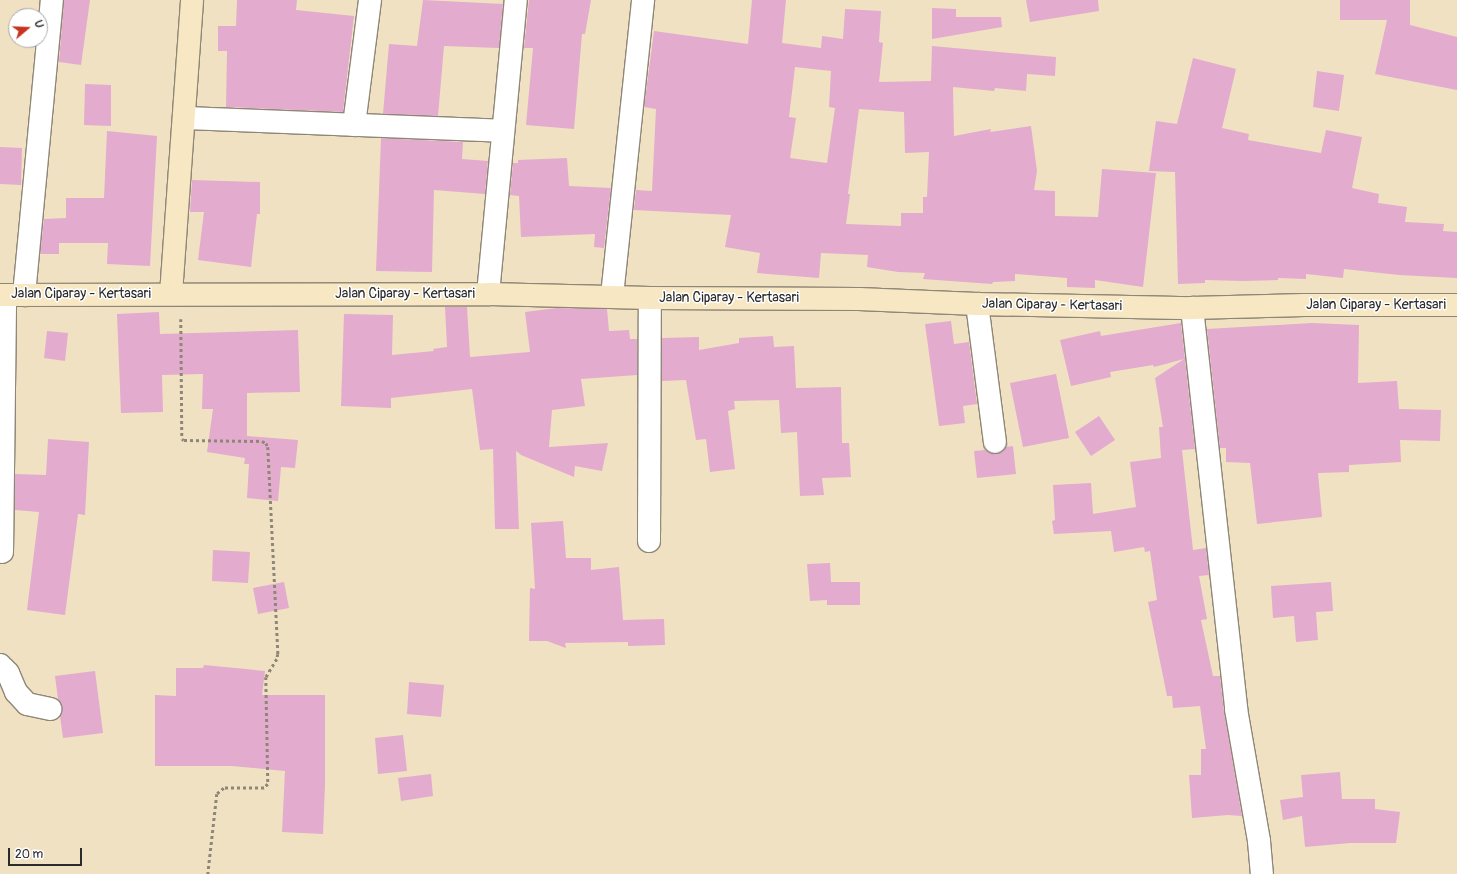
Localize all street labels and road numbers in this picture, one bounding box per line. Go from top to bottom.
street label: Jalan Ciparay - Kertasari [11,286,151,302]
street label: Jalan Ciparay - Kertasari [335,286,475,302]
street label: Jalan Ciparay - Kertasari [659,290,799,306]
street label: Jalan Ciparay - Kertasari [982,295,1122,315]
street label: Jalan Ciparay - Kertasari [1306,297,1446,313]

